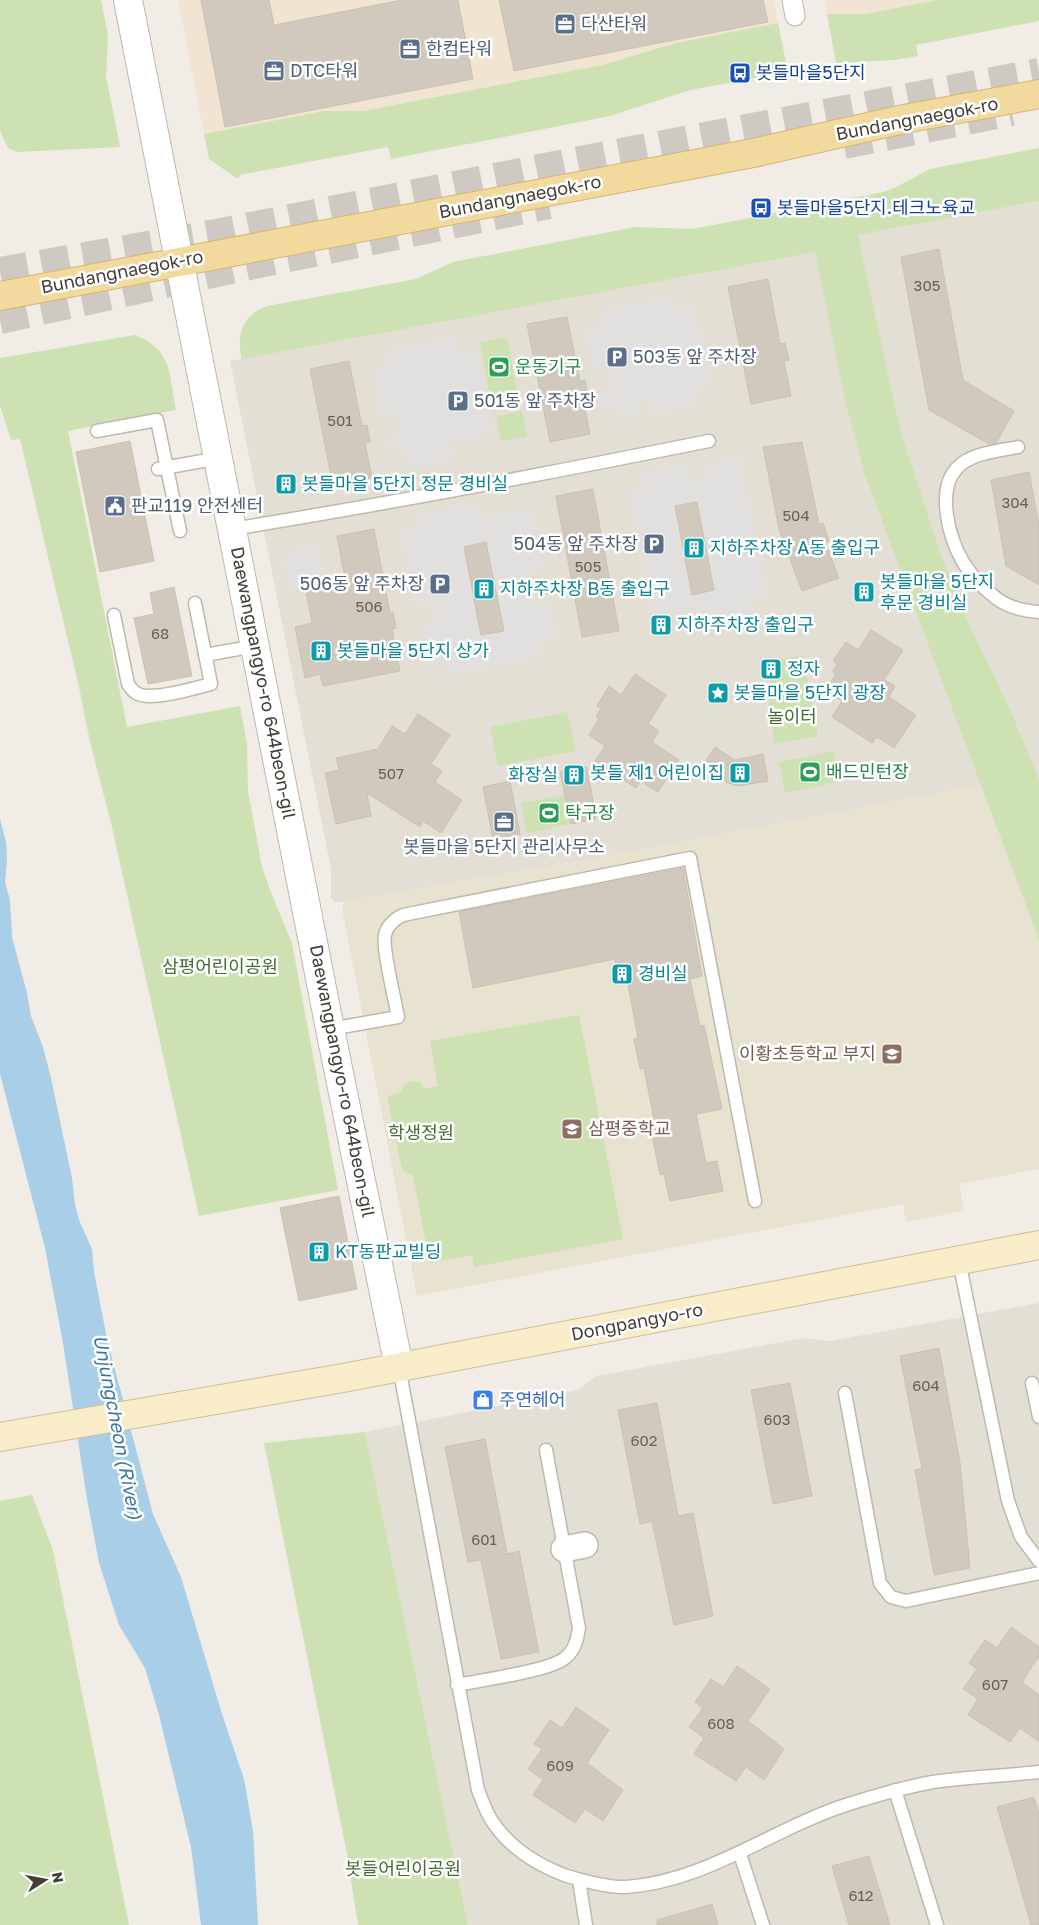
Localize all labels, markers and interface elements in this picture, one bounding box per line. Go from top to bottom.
office icon: 다산타워 [553,12,577,36]
place label: 다산타워 [581,12,647,34]
office icon: 한컴타워 [398,37,422,61]
place label: 한컴타워 [426,37,492,59]
office icon: DTC타워 [262,59,286,83]
place label: DTC타워 [290,59,358,81]
bus stop icon: 봇들마을5단지 [728,61,752,85]
place label: 봇들마을5단지 [756,61,866,83]
street label: Bundangnaegok-ro [834,91,1000,145]
street label: Bundangnaegok-ro [437,169,603,223]
bus stop icon: 봇들마을5단지.테크노육교 [749,196,773,220]
place label: 봇들마을5단지.테크노육교 [777,196,975,218]
street label: Bundangnaegok-ro [39,244,205,298]
house number: 305 [914,276,940,294]
parking icon: 503동 앞 주차장 [605,345,629,369]
place label: 503동 앞 주차장 [633,345,757,367]
sports icon: 운동기구 [487,355,511,379]
place label: 운동기구 [515,355,581,377]
parking icon: 501동 앞 주차장 [446,389,470,413]
place label: 501동 앞 주차장 [474,389,596,411]
house number: 501 [327,411,353,429]
building icon: 봇들마을 5단지 정문 경비실 [274,472,298,496]
place label: 봇들마을 5단지 정문 경비실 [302,472,508,494]
house number: 304 [1001,493,1029,511]
public building icon: 판교119 안전센터 [103,494,127,518]
place label: 판교119 안전센터 [131,494,263,516]
house number: 504 [782,506,810,524]
place label: 504동 앞 주차장 [514,532,638,554]
parking icon: 504동 앞 주차장 [642,532,666,556]
building icon: 지하주차장 A동 출입구 [682,536,706,560]
place label: 지하주차장 A동 출입구 [710,536,880,558]
street label: Daewangpangyo-ro 644beon-gil [227,545,301,821]
house number: 505 [575,557,601,575]
place label: 봇들마을 5단지 후문 경비실 [880,570,994,613]
place label: 506동 앞 주차장 [300,572,424,594]
parking icon: 506동 앞 주차장 [428,572,452,596]
building icon: 지하주차장 B동 출입구 [472,577,496,601]
place label: 지하주차장 B동 출입구 [500,577,670,599]
building icon: 봇들마을 5단지 후문 경비실 [852,580,876,604]
house number: 506 [355,597,383,615]
building icon: 지하주차장 출입구 [649,613,673,637]
place label: 지하주차장 출입구 [677,613,814,635]
house number: 68 [151,624,169,642]
building icon: 봇들마을 5단지 상가 [309,639,333,663]
place label: 봇들마을 5단지 상가 [337,639,489,661]
building icon: 정자 [759,657,783,681]
place label: 정자 [787,657,821,679]
place icon: 봇들마을 5단지 광장 [706,681,730,705]
place label: 봇들마을 5단지 광장 [734,681,886,703]
park label: 놀이터 [767,705,817,727]
sports icon: 배드민턴장 [798,760,822,784]
place label: 배드민턴장 [826,760,909,782]
place label: 봇들 제1 어린이집 [590,761,724,783]
building icon: 봇들 제1 어린이집 [728,761,752,785]
place label: 화장실 [508,763,558,785]
building icon: 화장실 [562,763,586,787]
house number: 507 [378,764,404,782]
sports icon: 탁구장 [537,801,561,825]
place label: 탁구장 [565,801,615,823]
office icon: 봇들마을 5단지 관리사무소 [492,810,516,834]
place label: 봇들마을 5단지 관리사무소 [403,835,605,857]
street label: Daewangpangyo-ro 644beon-gil [306,943,380,1219]
park label: 삼평어린이공원 [162,955,278,977]
building icon: 경비실 [610,962,634,986]
place label: 경비실 [638,962,688,984]
place label: 이황초등학교 부지 [739,1042,876,1064]
school or university icon: 이황초등학교 부지 [880,1042,904,1066]
school or university icon: 삼평중학교 [560,1117,584,1141]
place label: 삼평중학교 [588,1117,671,1139]
park label: 학생정원 [388,1121,454,1143]
building icon: KT동판교빌딩 [307,1240,331,1264]
place label: KT동판교빌딩 [335,1240,441,1262]
street label: Dongpangyo-ro [569,1297,705,1345]
water label: Unjungcheon (River) [89,1333,148,1522]
house number: 604 [912,1376,940,1394]
shop icon: 주연헤어 [471,1388,495,1412]
place label: 주연헤어 [499,1388,565,1410]
house number: 603 [763,1410,791,1428]
house number: 602 [630,1431,658,1449]
house number: 601 [471,1530,497,1548]
house number: 607 [982,1675,1008,1693]
house number: 608 [707,1714,735,1732]
house number: 609 [546,1756,574,1774]
north arrow [20,1855,70,1905]
park label: 봇들어린이공원 [345,1857,461,1879]
text: N [49,1871,68,1884]
house number: 612 [848,1886,874,1904]

